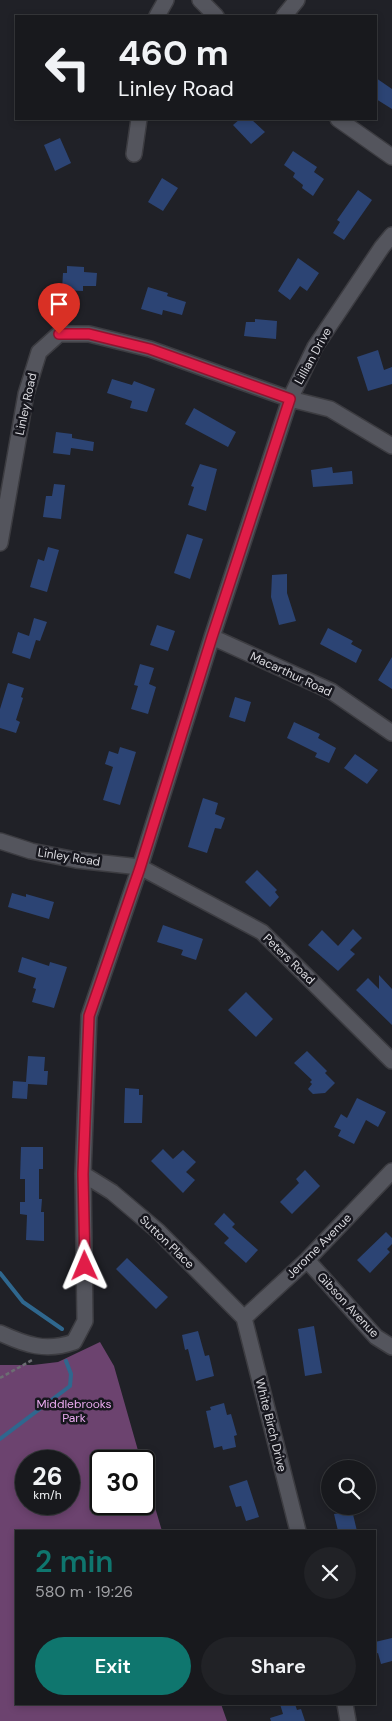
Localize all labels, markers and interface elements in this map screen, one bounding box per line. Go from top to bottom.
text: 460 m [118,30,229,76]
icon: left [35,35,100,100]
text: Linley Road [118,74,234,103]
pin [38,283,80,334]
icon: arrive [45,290,73,318]
street label: Lillian Drive [291,325,335,387]
street label: Linley Road [12,371,40,437]
street label: Macarthur Road [248,648,334,700]
street label: Linley Road [37,844,101,870]
street label: Peters Road [260,930,318,988]
street label: Jerome Avenue [283,1210,355,1282]
street label: Sutton Place [136,1212,198,1272]
position arrow [58,1239,110,1291]
street label: Gibson Avenue [314,1269,382,1341]
street label: White Birch Drive [252,1377,290,1474]
park label: Middlebrooks Park [36,1396,112,1426]
speed limit sign: 30 [90,1450,155,1515]
text: 26 [32,1460,63,1493]
map controls [321,1460,376,1515]
button: search [321,1460,376,1515]
text: km/h [33,1487,62,1503]
text: 2 min [35,1542,113,1581]
button: close [304,1547,356,1599]
text: 580 m · 19:26 [35,1581,133,1602]
button: Exit [35,1637,191,1695]
button: Share [201,1637,356,1695]

